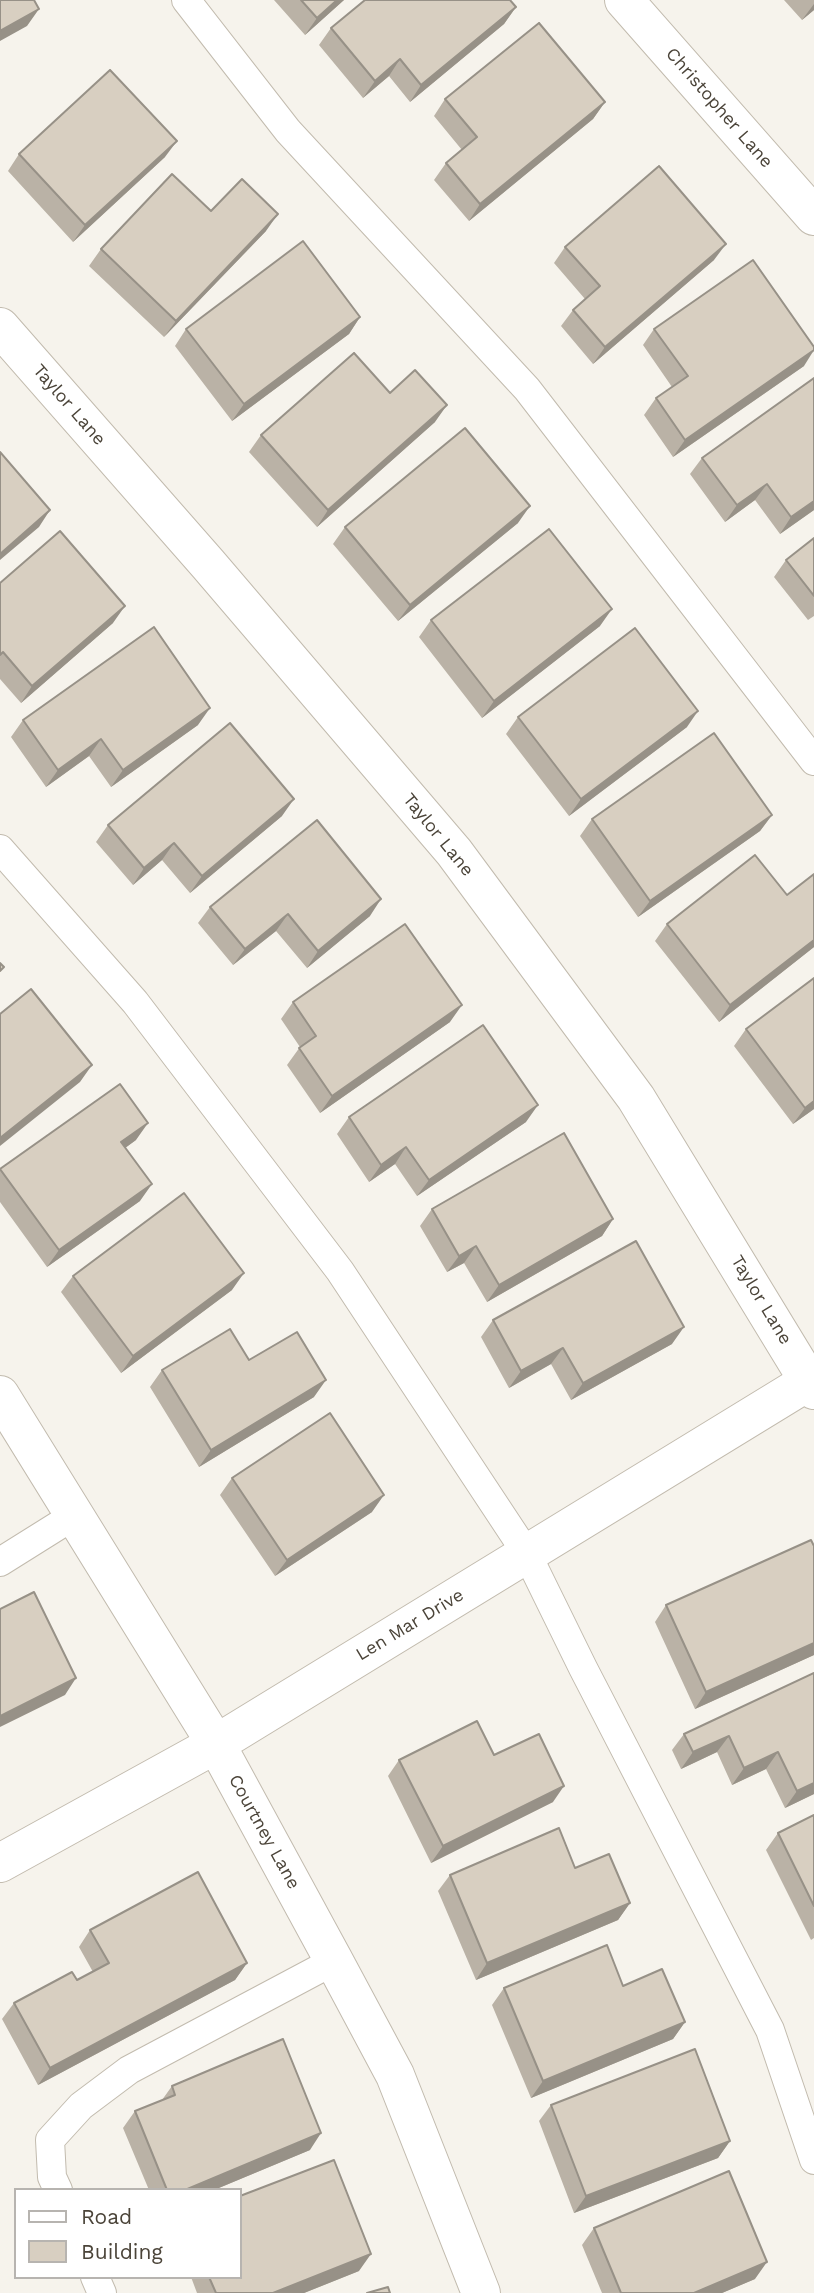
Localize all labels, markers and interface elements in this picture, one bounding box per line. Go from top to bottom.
street label: Christopher Lane [661,43,777,173]
street label: Taylor Lane [28,360,110,450]
street label: Taylor Lane [398,789,478,881]
street label: Taylor Lane [726,1251,796,1349]
street label: Len Mar Drive [352,1584,468,1666]
street label: Courtney Lane [224,1771,304,1893]
legend [14,2188,242,2279]
text: Road [81,2204,132,2229]
text: Building [81,2239,163,2264]

